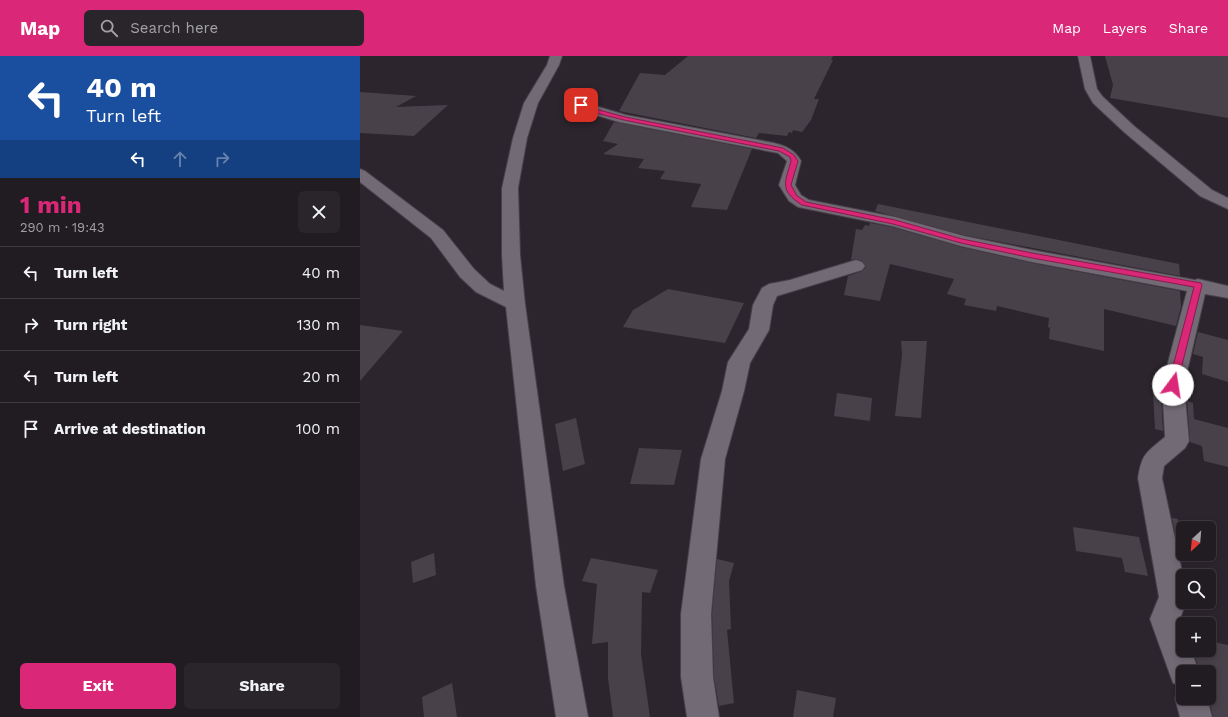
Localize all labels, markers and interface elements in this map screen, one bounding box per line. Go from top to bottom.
search box [84,10,364,46]
text: Map [20,17,60,40]
icon: search [98,17,120,39]
text: Search here [130,19,218,37]
text: Map [1052,20,1081,36]
text: Layers [1103,20,1147,36]
text: Share [1169,20,1208,36]
text: 40 m [86,71,156,104]
icon: left [20,72,72,124]
pin [564,88,598,122]
icon: arrive [570,94,592,116]
text: Turn left [86,105,161,126]
icon: left [127,148,149,170]
icon: ahead [169,148,191,170]
icon: right [211,148,233,170]
text: 1 min [20,191,82,219]
button: close [298,191,340,233]
text: 290 m · 19:43 [20,220,105,235]
icon: left [20,262,42,284]
text: Turn left [54,264,118,282]
text: 40 m [302,264,340,282]
icon: right [20,314,42,336]
text: Turn right [54,316,127,334]
text: 130 m [297,316,340,334]
position arrow [1152,364,1194,406]
icon: left [20,366,42,388]
text: Turn left [54,368,118,386]
text: 20 m [303,368,340,386]
icon: arrive [20,418,42,440]
text: Arrive at destination [54,420,206,438]
text: 100 m [296,420,340,438]
north arrow [1176,521,1216,561]
map controls [1176,521,1216,705]
button: search [1176,569,1216,609]
button: + [1176,617,1216,657]
button: Exit [20,663,176,709]
button: Share [184,663,340,709]
button: − [1176,665,1216,705]

